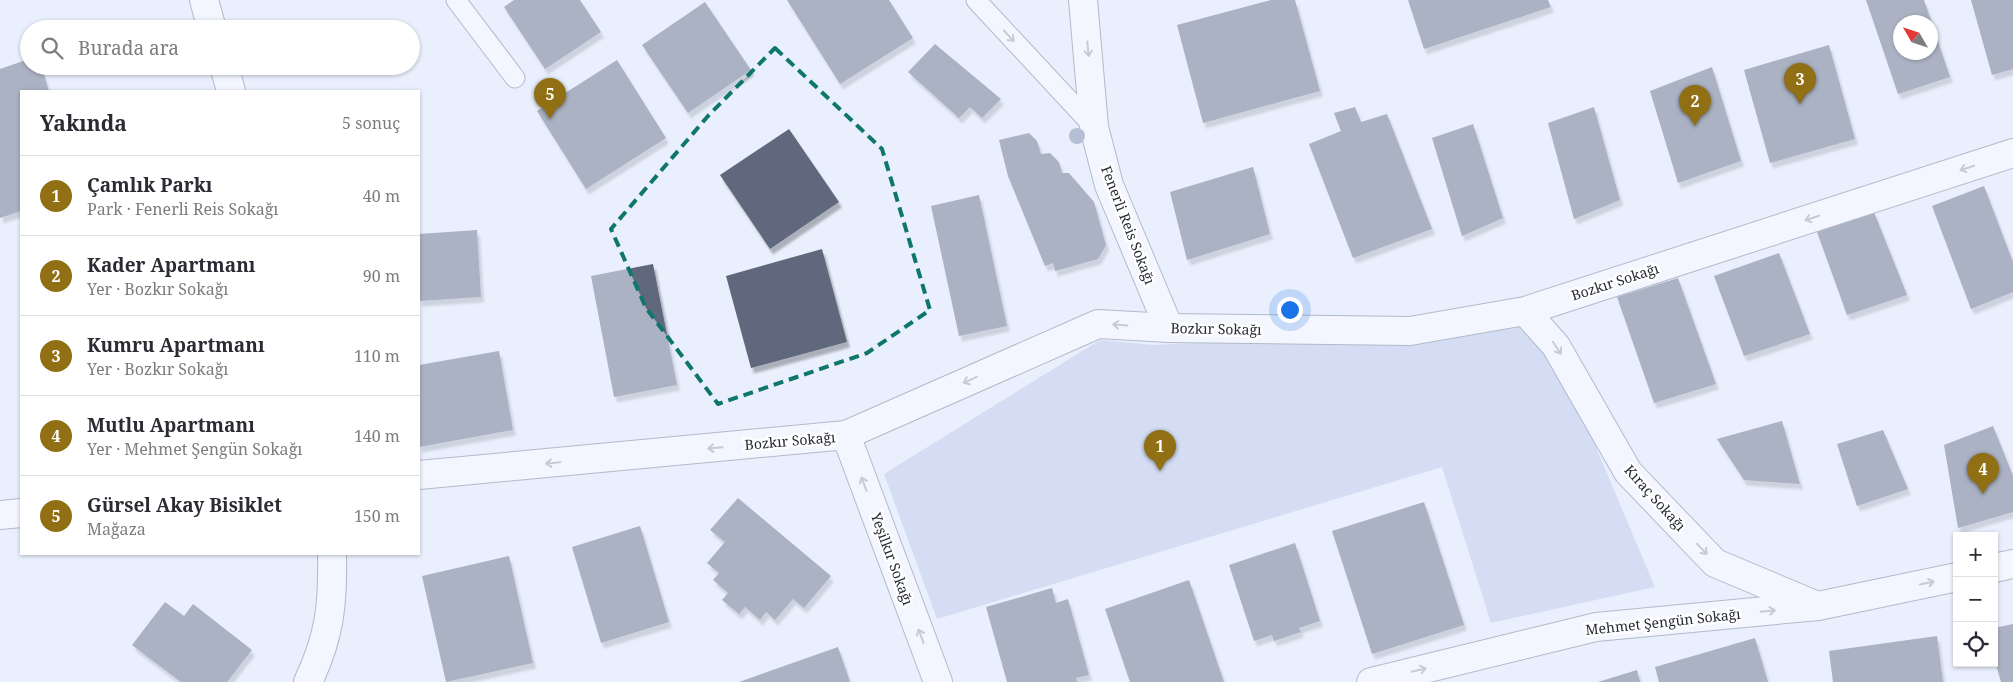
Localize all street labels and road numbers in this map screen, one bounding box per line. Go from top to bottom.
street label: Fenerli Reis Sokağı [1097,163,1160,287]
street label: Bozkır Sokağı [1569,258,1662,305]
street label: Bozkır Sokağı [1170,318,1262,339]
street label: Bozkır Sokağı [744,427,837,454]
street label: Kıraç Sokağı [1621,461,1690,535]
street label: Yeşilkır Sokağı [867,509,918,608]
street label: Mehmet Şengün Sokağı [1584,604,1742,639]

